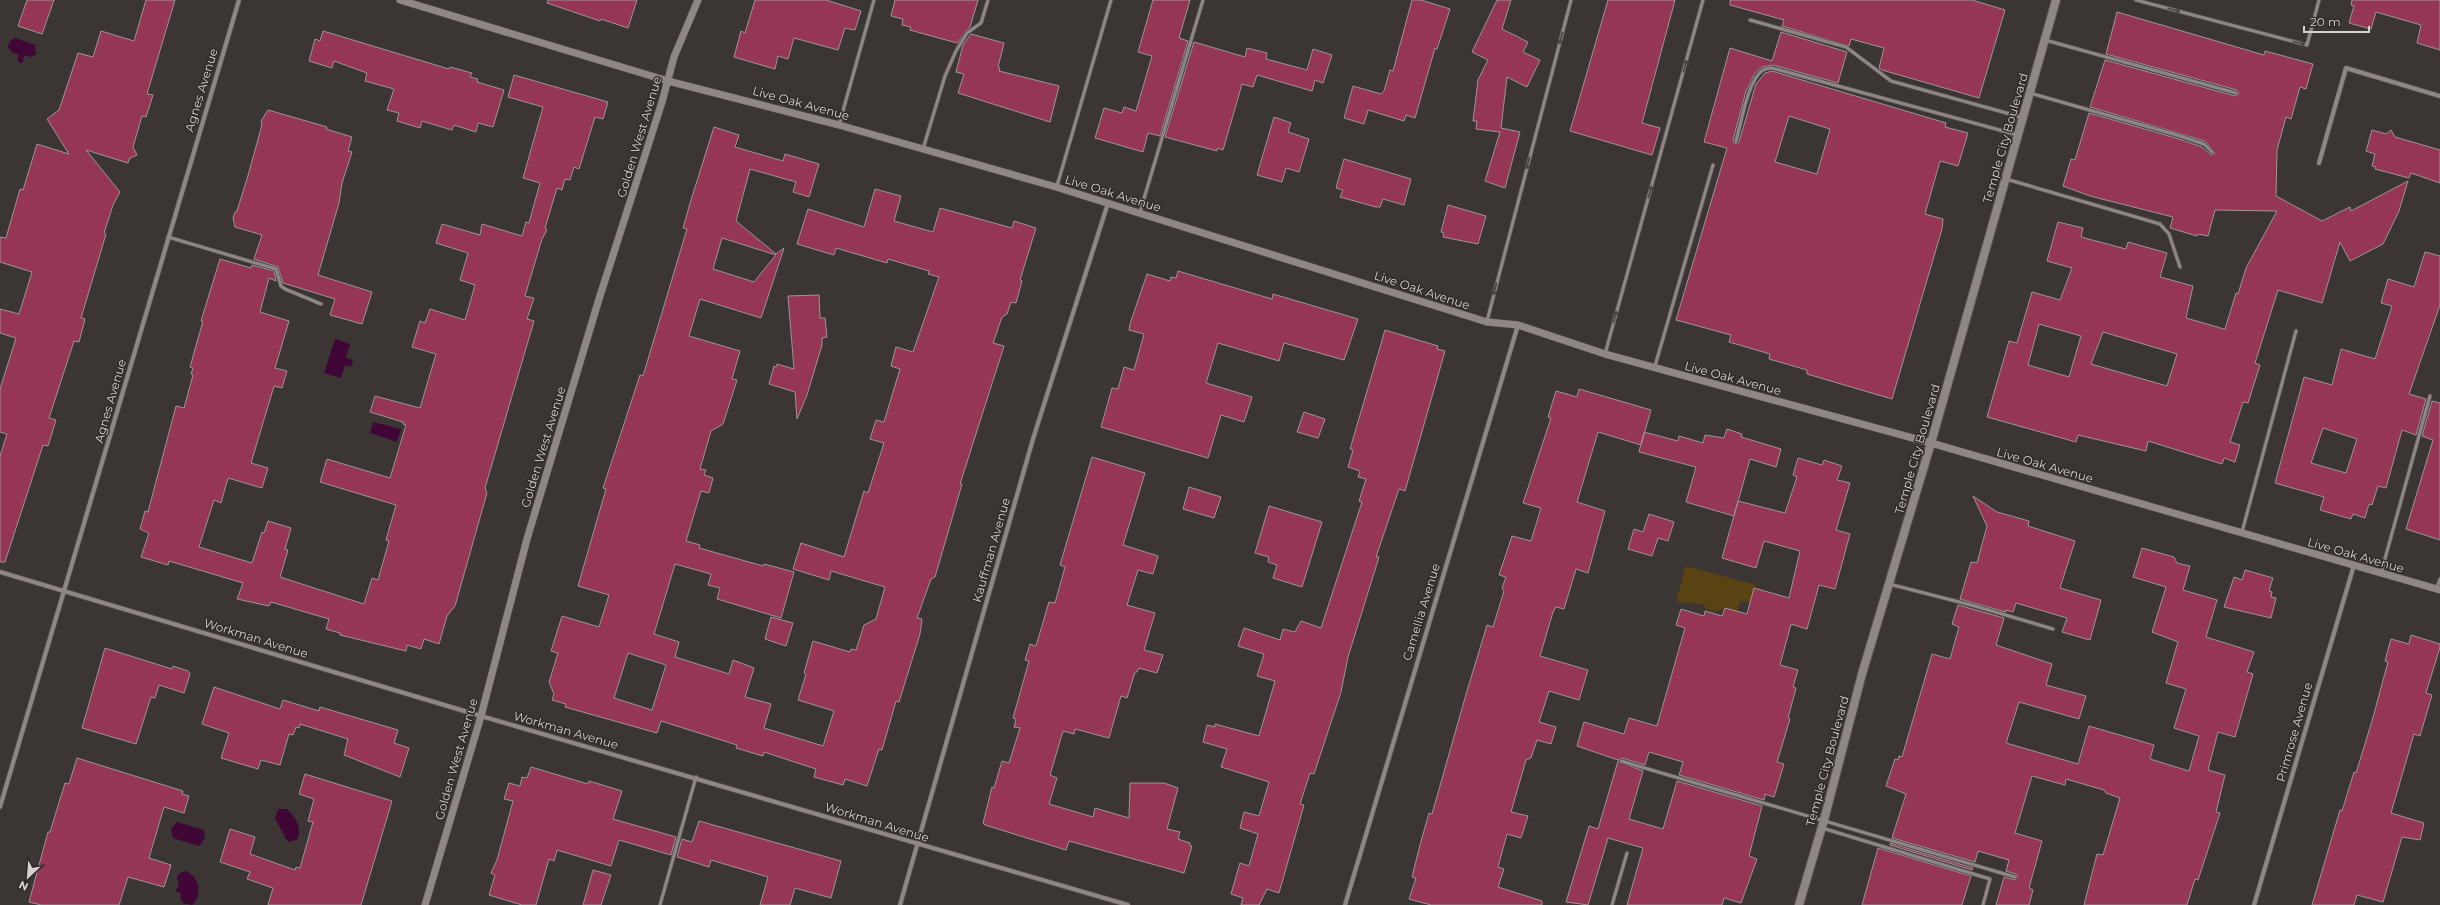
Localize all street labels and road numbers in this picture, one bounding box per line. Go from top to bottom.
street label: Agnes Avenue [181,46,221,134]
street label: Temple City Boulevard [1979,71,2031,205]
street label: Golden West Avenue [613,75,665,199]
street label: Live Oak Avenue [751,83,851,123]
street label: Live Oak Avenue [1063,171,1163,215]
street label: Live Oak Avenue [1372,267,1472,313]
street label: Agnes Avenue [91,357,129,445]
street label: Live Oak Avenue [1683,358,1783,398]
street label: Temple City Boulevard [1891,382,1943,516]
street label: Golden West Avenue [517,385,569,509]
street label: Live Oak Avenue [1995,444,2095,486]
street label: Kauffman Avenue [969,496,1013,604]
street label: Live Oak Avenue [2306,534,2406,576]
street label: Camellia Avenue [1399,562,1443,662]
street label: Workman Avenue [202,615,310,661]
street label: Primrose Avenue [2273,681,2315,783]
street label: Temple City Boulevard [1802,694,1852,828]
street label: Golden West Avenue [431,696,481,822]
street label: Workman Avenue [512,708,620,752]
street label: Workman Avenue [823,799,931,845]

